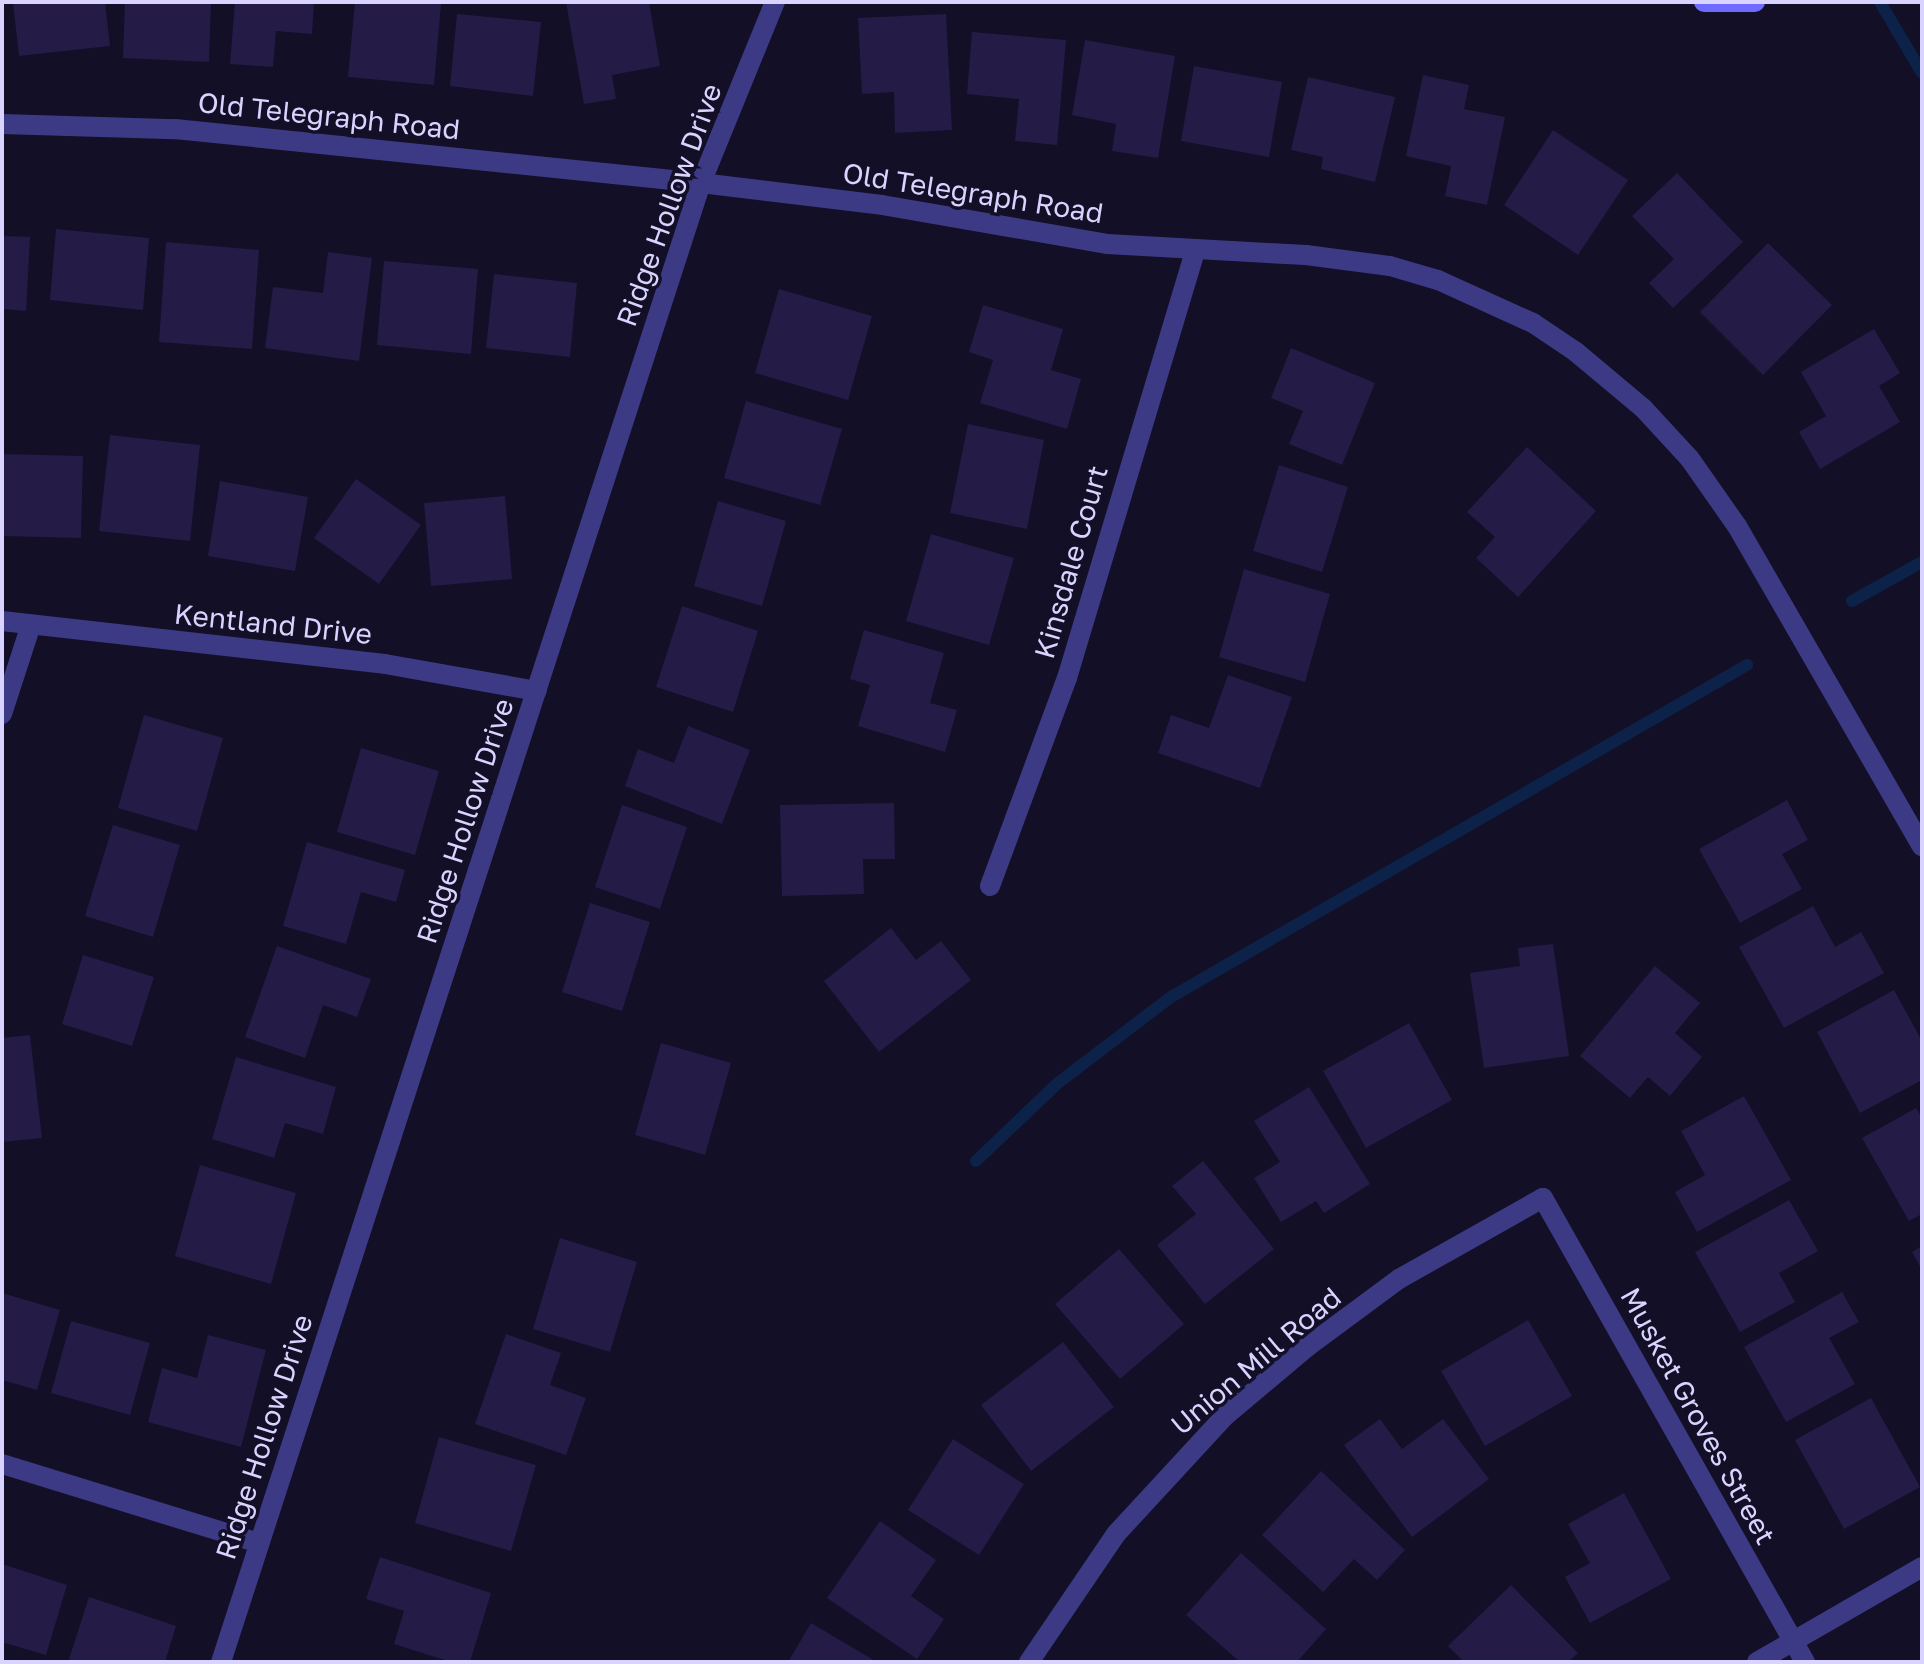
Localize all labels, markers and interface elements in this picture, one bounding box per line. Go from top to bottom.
street label: Ridge Hollow Drive [610,79,728,331]
street label: Old Telegraph Road [196,86,462,146]
street label: Old Telegraph Road [840,156,1106,230]
street label: Kinsdale Court [1027,462,1115,662]
street label: Kentland Drive [172,597,374,651]
street label: Ridge Hollow Drive [410,694,520,948]
street label: Union Mill Road [1164,1280,1348,1442]
street label: Musket Groves Street [1613,1282,1783,1550]
street label: Ridge Hollow Drive [209,1310,319,1564]

